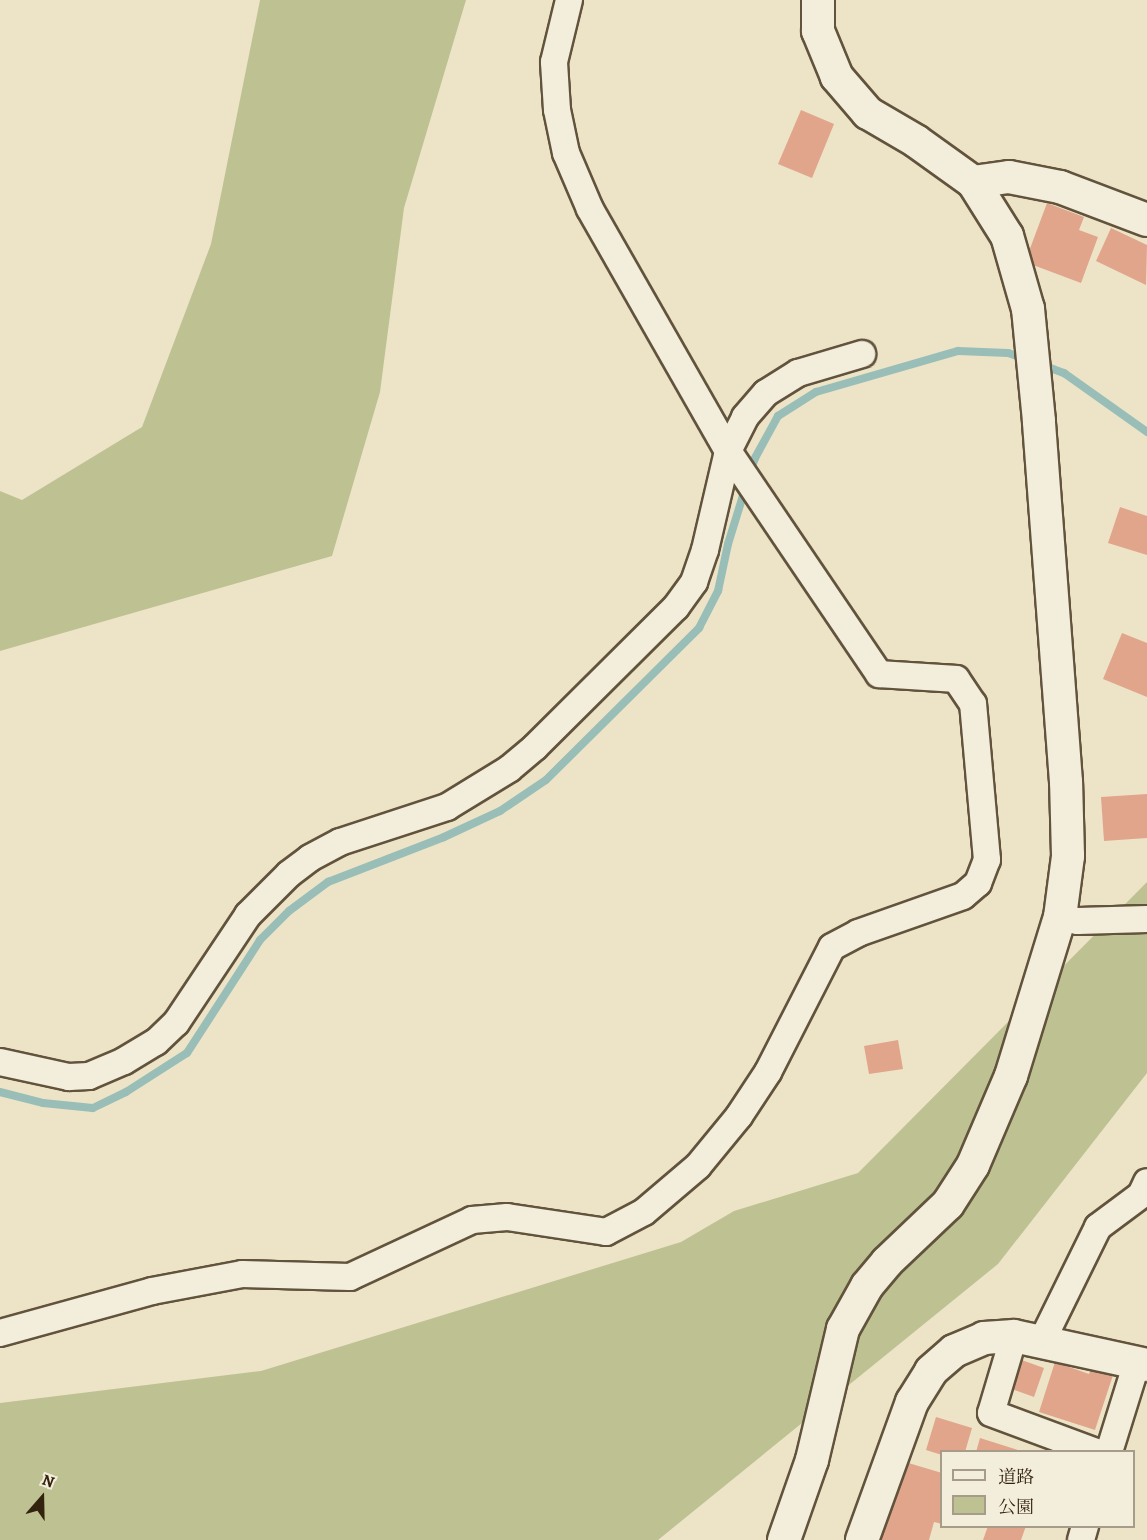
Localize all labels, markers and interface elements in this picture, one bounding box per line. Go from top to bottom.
legend [940,1450,1135,1528]
text: 道路 [998,1465,1034,1489]
north arrow [12,1468,72,1528]
text: N [39,1469,57,1493]
text: 公園 [998,1495,1034,1519]

